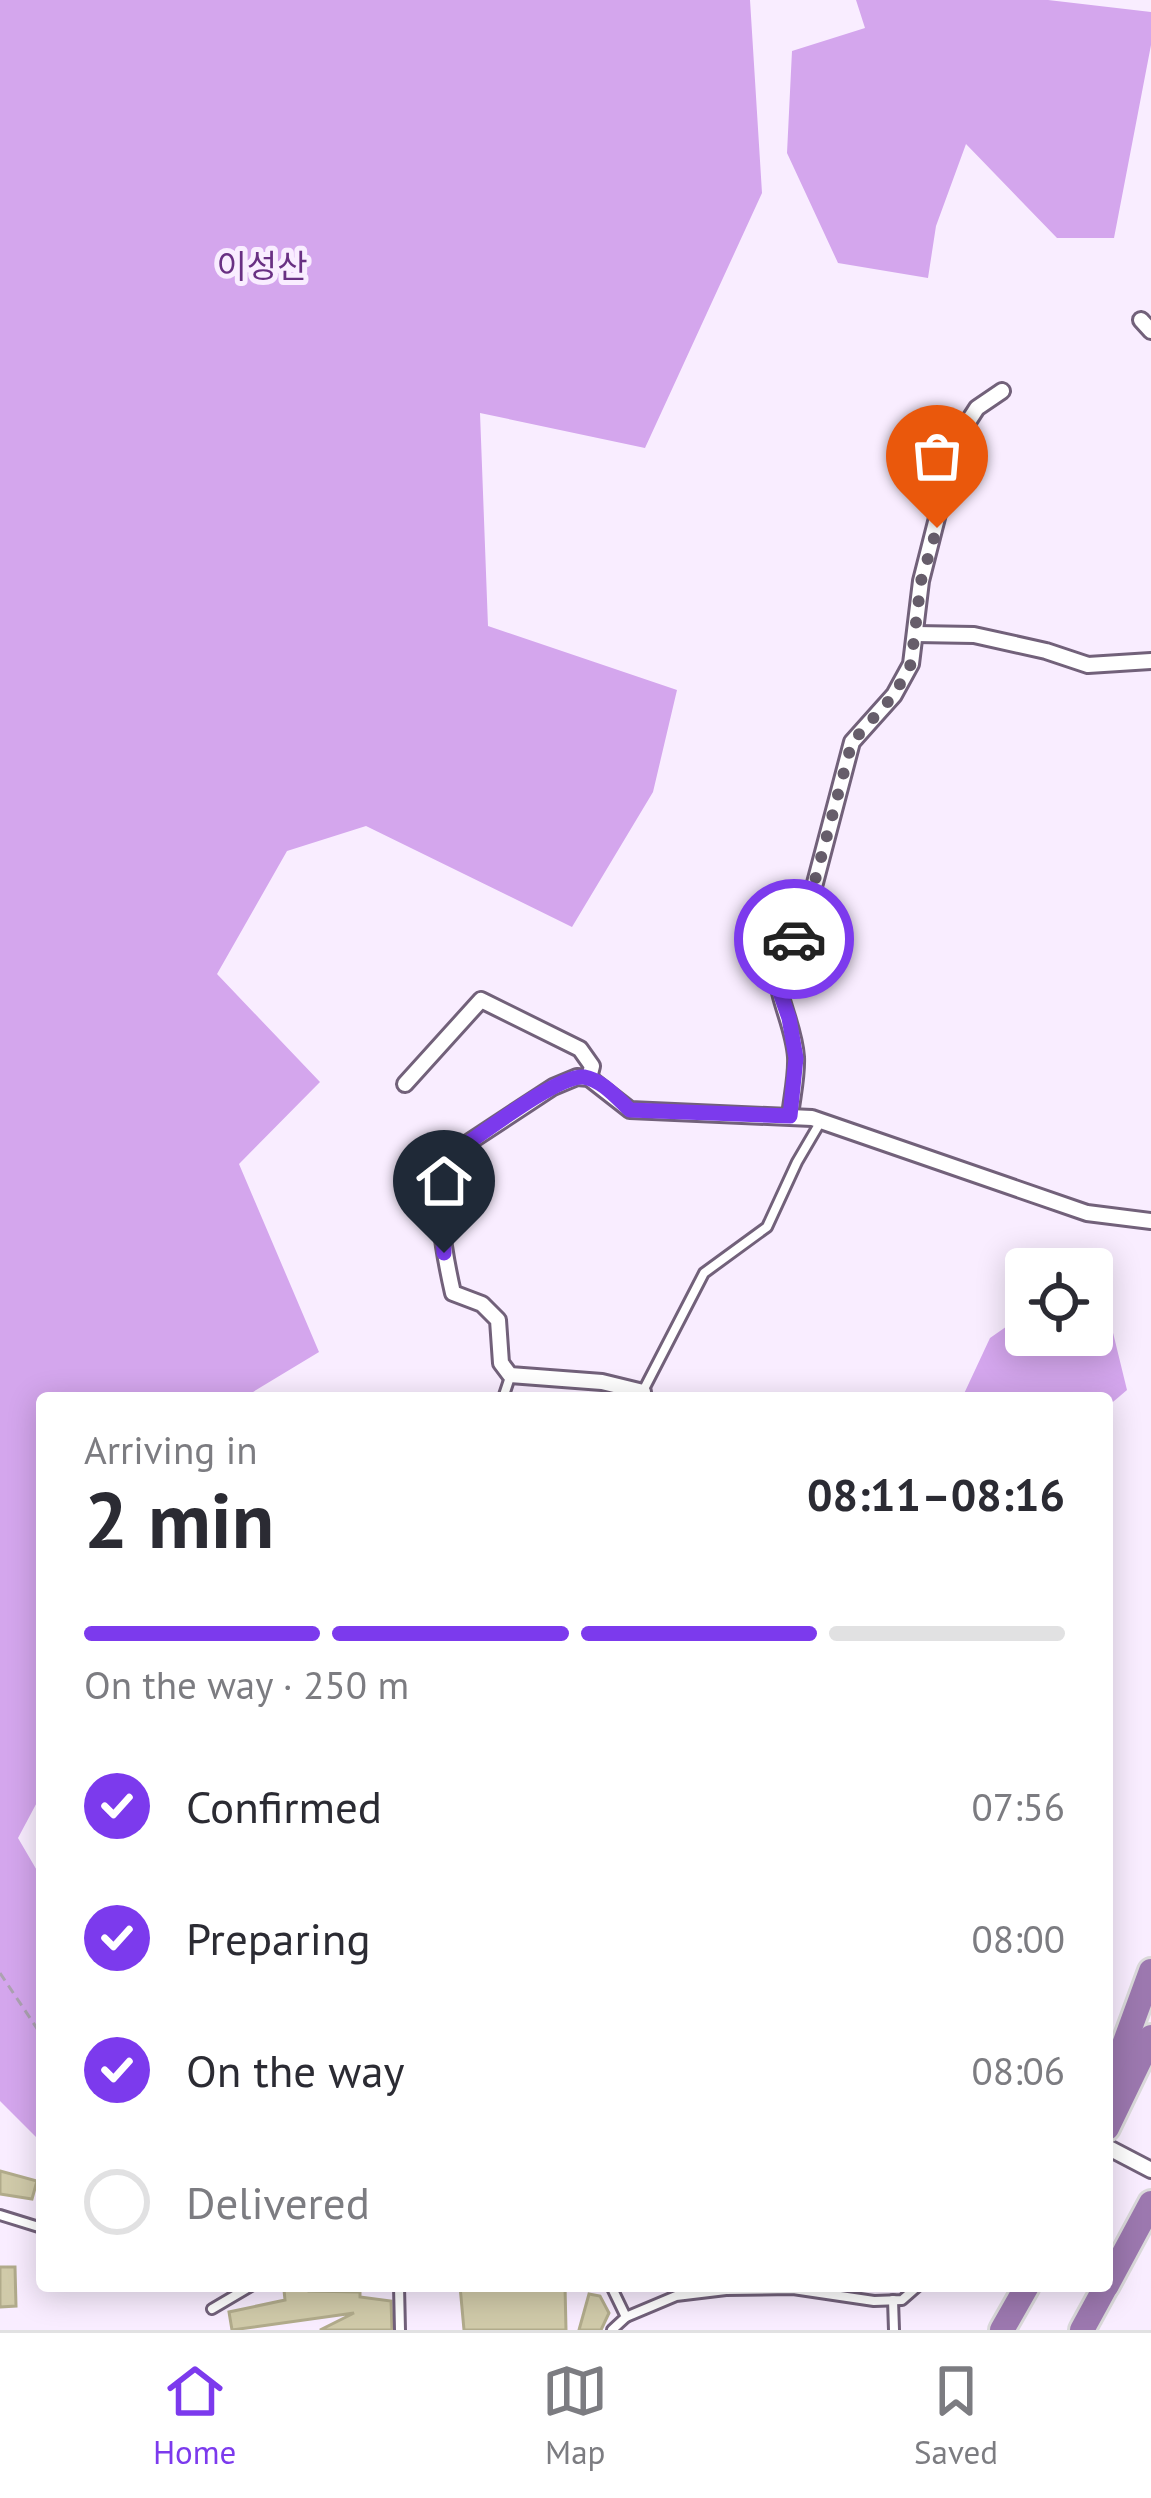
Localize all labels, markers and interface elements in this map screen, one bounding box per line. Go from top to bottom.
park label: 이성산 [216,244,308,287]
pin [886,405,988,528]
icon: bag [904,423,970,489]
courier [734,879,854,999]
icon: car [761,906,827,972]
pin [393,1130,495,1253]
icon: home [411,1148,477,1214]
map controls [1005,1248,1113,1356]
button: locate [1005,1248,1113,1356]
text: Arriving in [84,1424,258,1475]
text: 08:11–08:16 [807,1465,1065,1523]
text: 2 min [84,1469,274,1570]
text: On the way · 250 m [84,1659,409,1710]
icon: check [84,1773,150,1839]
text: Confirmed [186,1777,382,1835]
text: 07:56 [971,1781,1065,1832]
icon: check [84,1905,150,1971]
text: Preparing [186,1909,371,1967]
text: 08:00 [971,1913,1065,1964]
icon: check [84,2037,150,2103]
text: On the way [186,2041,405,2099]
text: 08:06 [971,2045,1065,2096]
text: Delivered [186,2173,370,2231]
tab: Home [153,2358,236,2473]
tab: Map [542,2358,608,2473]
tab: Saved [914,2358,998,2473]

